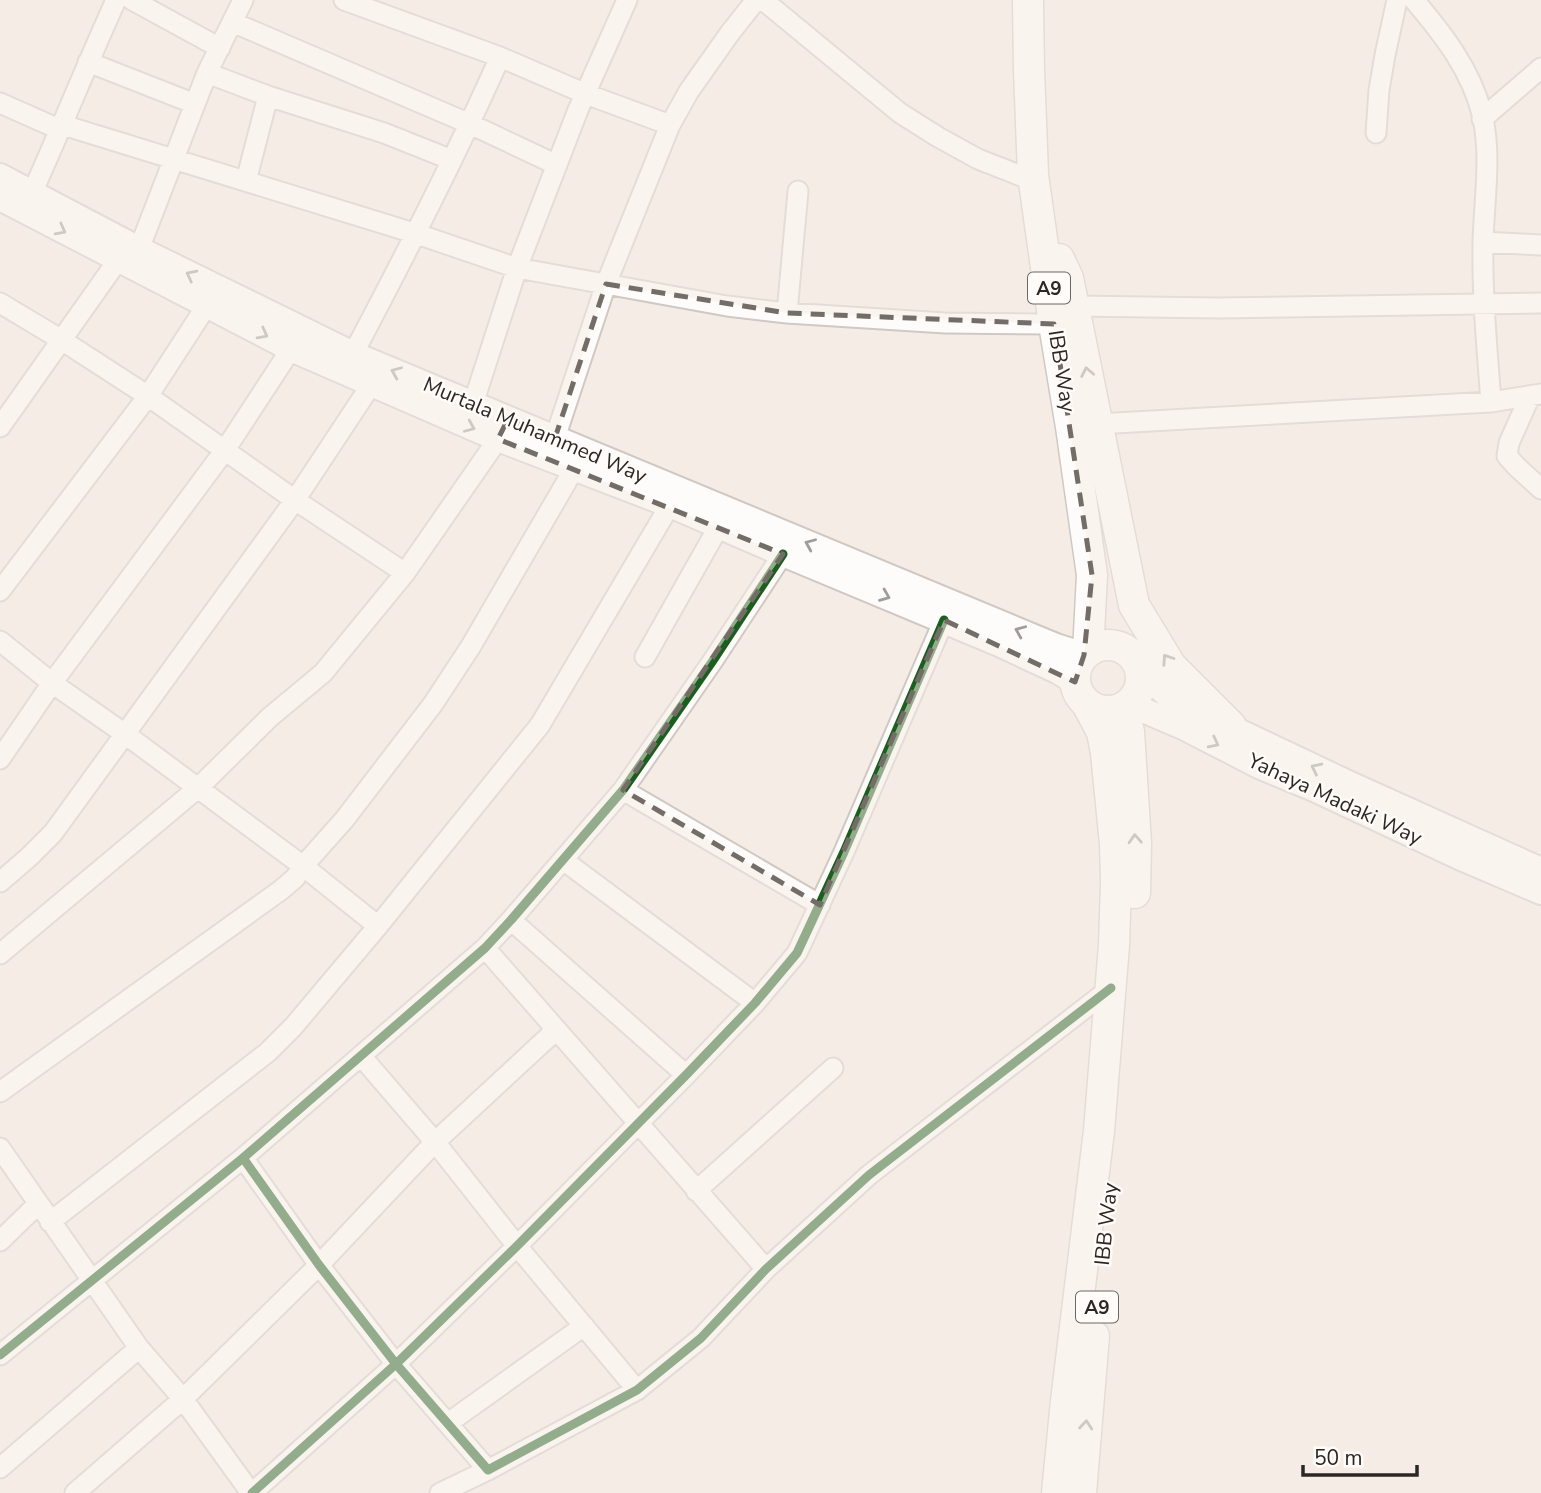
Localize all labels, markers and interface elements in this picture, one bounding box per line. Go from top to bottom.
one-way arrow [53,221,66,235]
one-way arrow [186,269,198,283]
road number: A9 [1028,272,1070,304]
one-way arrow [255,326,268,340]
street label: IBB Way [1042,328,1082,414]
one-way arrow [391,366,404,380]
one-way arrow [1080,366,1095,378]
street label: Murtala Muhammed Way [419,370,651,490]
one-way arrow [463,419,475,433]
one-way arrow [805,538,817,552]
one-way arrow [878,588,890,602]
one-way arrow [1015,625,1027,639]
one-way arrow [1163,654,1176,667]
one-way arrow [1206,734,1219,748]
street label: Yahaya Madaki Way [1242,746,1427,852]
one-way arrow [1311,762,1323,776]
one-way arrow [1128,833,1143,844]
street label: IBB Way [1088,1181,1124,1267]
road number: A9 [1076,1292,1118,1322]
one-way arrow [1078,1419,1093,1430]
scale bar [1303,1434,1417,1478]
text: 50 m [1314,1444,1363,1472]

